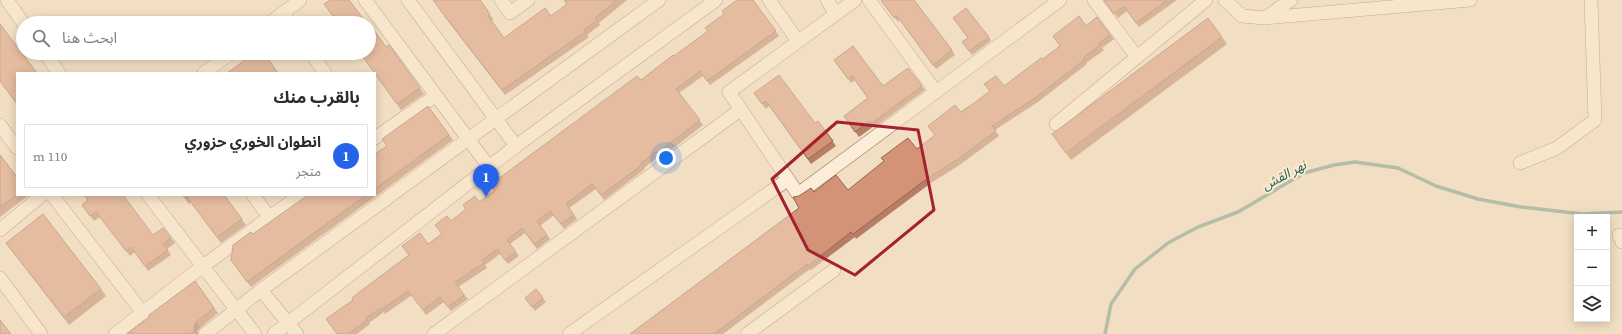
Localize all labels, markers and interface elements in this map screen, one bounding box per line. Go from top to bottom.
search box [16,16,376,60]
icon: search [30,27,52,49]
text: ابحث هنا [62,27,117,48]
text: بالقرب منك [273,85,360,109]
text: انطوان الخوري حزوري [184,131,321,152]
text: 110 m [33,148,67,165]
text: 1 [342,148,350,165]
your location [656,148,676,168]
water label: نهر القش [1259,156,1310,194]
text: متجر [296,163,321,180]
pin: 1 [473,164,499,197]
map controls [1574,214,1610,322]
button: + [1574,214,1610,250]
button: − [1574,250,1610,286]
button: layers [1574,286,1610,322]

